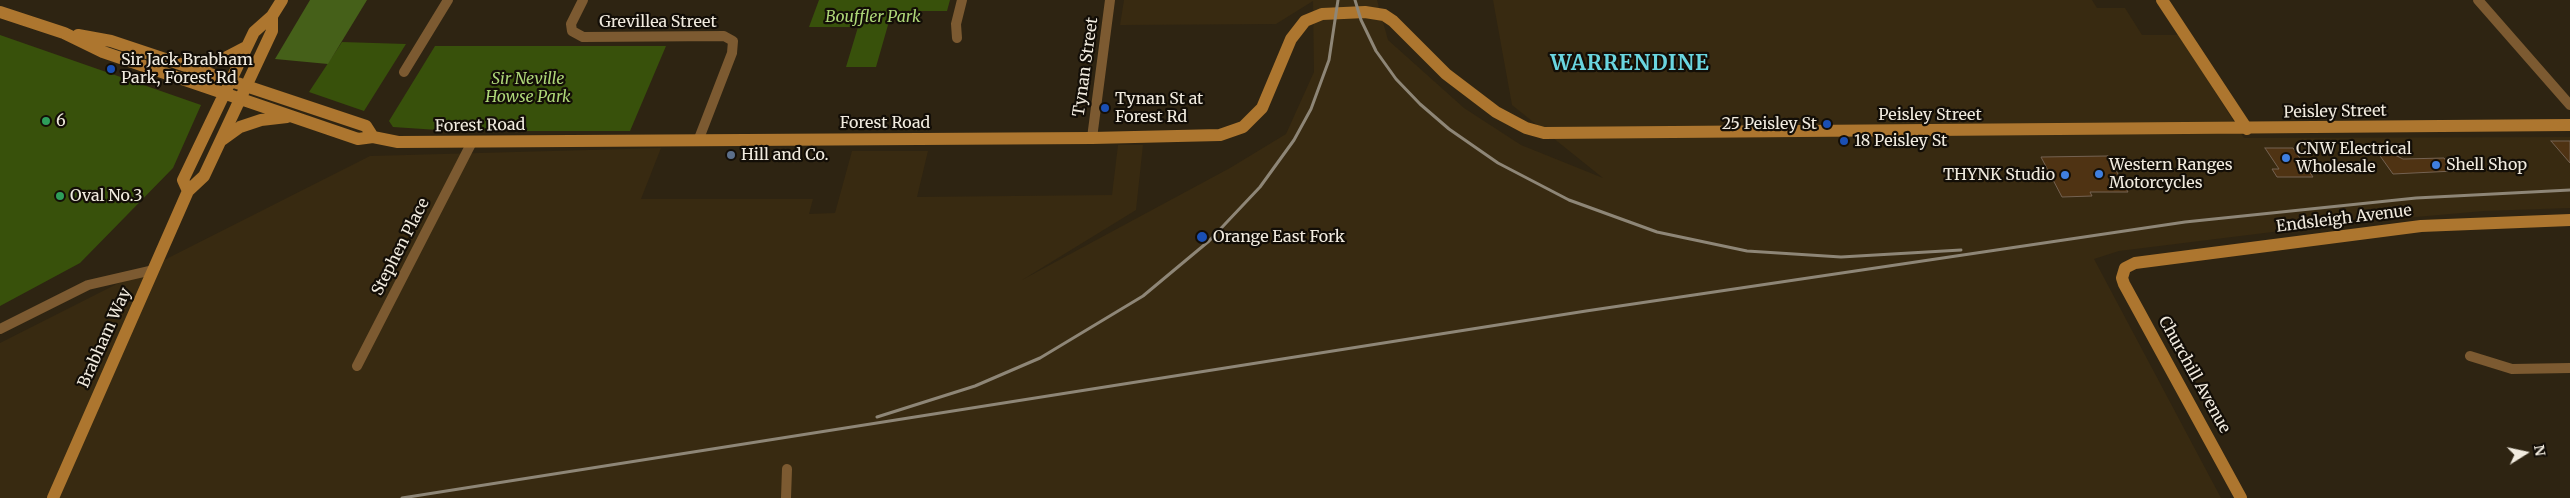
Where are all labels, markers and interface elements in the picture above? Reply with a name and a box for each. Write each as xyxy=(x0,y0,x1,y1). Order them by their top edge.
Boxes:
park label: Bouffler Park xyxy=(825,7,921,27)
street label: Grevillea Street xyxy=(599,12,717,32)
street label: Tynan Street xyxy=(1070,16,1102,118)
place label: Sir Jack Brabham Park, Forest Rd xyxy=(121,50,253,88)
district label: WARRENDINE xyxy=(1549,51,1711,77)
marker: Sir Jack Brabham Park, Forest Rd xyxy=(105,63,117,75)
park label: Sir Neville Howse Park xyxy=(485,69,571,107)
place label: Tynan St at Forest Rd xyxy=(1115,89,1203,127)
street label: Peisley Street xyxy=(2283,101,2387,123)
marker: Tynan St at Forest Rd xyxy=(1099,102,1111,114)
street label: Peisley Street xyxy=(1878,105,1982,125)
place label: 6 xyxy=(56,111,66,131)
street label: Forest Road xyxy=(840,113,930,133)
place label: 25 Peisley St xyxy=(1722,114,1817,134)
marker: 6 xyxy=(40,115,52,127)
street label: Forest Road xyxy=(435,116,525,136)
marker: 25 Peisley St xyxy=(1821,118,1833,130)
place label: 18 Peisley St xyxy=(1854,131,1947,151)
marker: 18 Peisley St xyxy=(1838,135,1850,147)
place label: CNW Electrical Wholesale xyxy=(2296,139,2412,177)
place label: Hill and Co. xyxy=(741,145,829,165)
marker: Hill and Co. xyxy=(725,149,737,161)
marker: CNW Electrical Wholesale xyxy=(2280,152,2292,164)
place label: Western Ranges Motorcycles xyxy=(2109,155,2233,193)
place label: Shell Shop xyxy=(2446,155,2527,175)
marker: Shell Shop xyxy=(2430,159,2442,171)
place label: THYNK Studio xyxy=(1943,165,2055,185)
marker: Western Ranges Motorcycles xyxy=(2093,168,2105,180)
marker: THYNK Studio xyxy=(2059,169,2071,181)
place label: Oval No.3 xyxy=(70,186,142,206)
marker: Oval No.3 xyxy=(54,190,66,202)
street label: Stephen Place xyxy=(368,195,434,299)
street label: Endsleigh Avenue xyxy=(2275,201,2413,237)
place label: Orange East Fork xyxy=(1213,227,1345,247)
marker: Orange East Fork xyxy=(1195,230,1209,244)
street label: Brabham Way xyxy=(74,285,136,391)
street label: Churchill Avenue xyxy=(2154,313,2234,437)
north arrow xyxy=(2500,428,2550,478)
text: N xyxy=(2530,443,2550,457)

